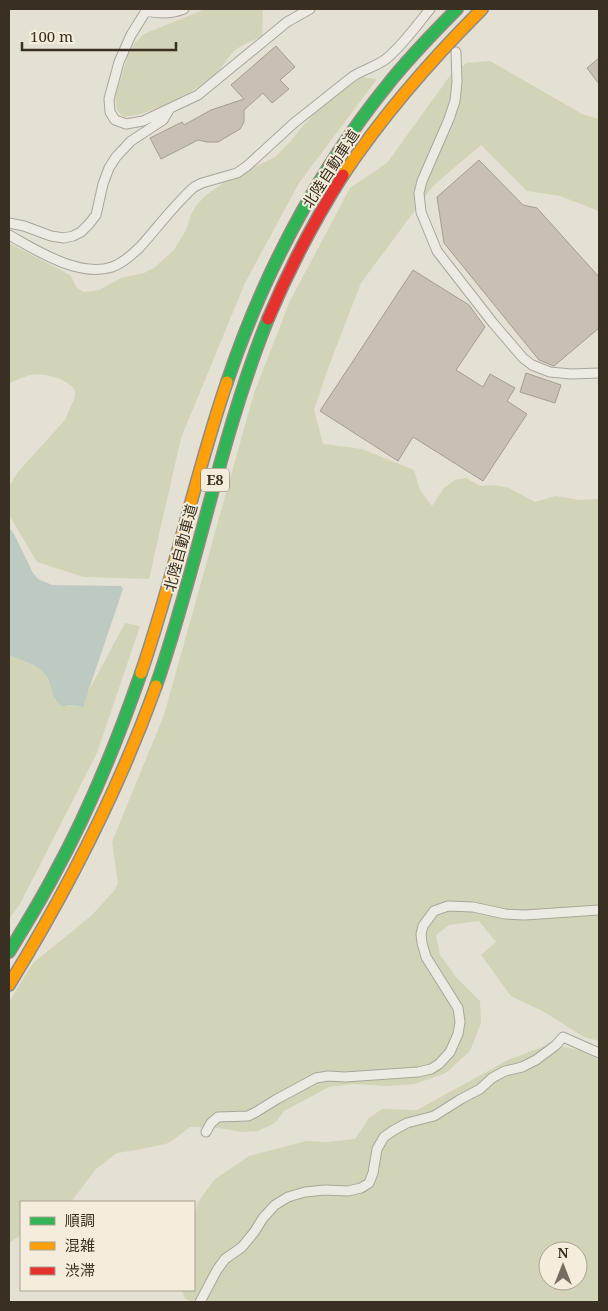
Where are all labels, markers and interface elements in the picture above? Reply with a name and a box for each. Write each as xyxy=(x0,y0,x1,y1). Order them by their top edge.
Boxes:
scale bar xyxy=(22,20,176,52)
text: 100 m xyxy=(30,26,73,46)
street label: 北陸自動車道 xyxy=(297,125,363,212)
road number: E8 xyxy=(201,468,229,492)
street label: 北陸自動車道 xyxy=(159,502,201,594)
legend xyxy=(20,1201,195,1291)
text: 順調 xyxy=(65,1210,95,1230)
text: 混雑 xyxy=(65,1235,95,1255)
north arrow xyxy=(538,1241,588,1291)
text: N xyxy=(557,1243,569,1262)
text: 渋滞 xyxy=(65,1260,95,1280)

